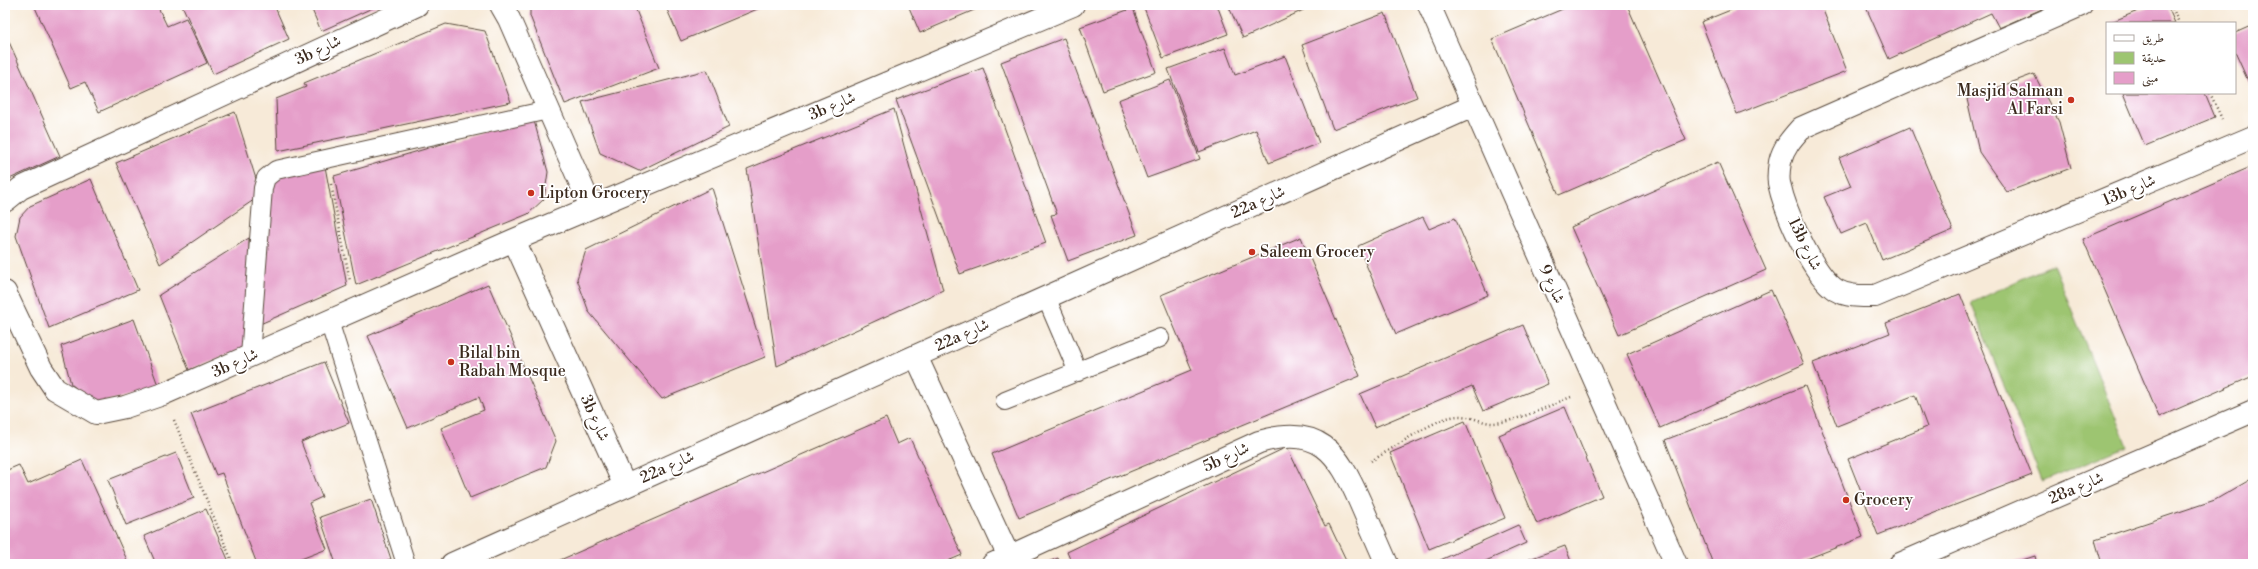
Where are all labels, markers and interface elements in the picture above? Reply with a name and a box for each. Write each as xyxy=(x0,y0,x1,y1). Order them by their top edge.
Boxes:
legend xyxy=(2106,22,2236,94)
street label: 3b شارع xyxy=(292,31,346,72)
text: طريق xyxy=(2142,31,2164,46)
text: حديقة xyxy=(2142,51,2166,66)
text: مبنى xyxy=(2142,71,2158,87)
place label: Masjid Salman Al Farsi xyxy=(1957,81,2063,119)
street label: 3b شارع xyxy=(806,87,860,128)
marker: Masjid Salman Al Farsi xyxy=(2066,95,2076,105)
street label: 13b شارع xyxy=(2099,170,2160,213)
street label: 22a شارع xyxy=(1228,181,1290,226)
place label: Lipton Grocery xyxy=(539,183,651,203)
marker: Lipton Grocery xyxy=(526,188,536,198)
street label: 13b شارع xyxy=(1781,214,1826,275)
place label: Saleem Grocery xyxy=(1260,242,1375,262)
marker: Saleem Grocery xyxy=(1247,247,1257,257)
street label: شارع 9 xyxy=(1532,261,1569,308)
street label: 22a شارع xyxy=(932,314,994,359)
place label: Bilal bin Rabah Mosque xyxy=(458,343,566,381)
street label: 3b شارع xyxy=(209,344,263,385)
marker: Bilal bin Rabah Mosque xyxy=(446,357,456,367)
street label: 3b شارع xyxy=(573,392,614,446)
street label: 5b شارع xyxy=(1200,438,1254,479)
street label: 22a شارع xyxy=(637,446,699,491)
street label: 28a شارع xyxy=(2045,467,2108,511)
place label: Grocery xyxy=(1854,490,1913,510)
marker: Grocery xyxy=(1841,495,1851,505)

